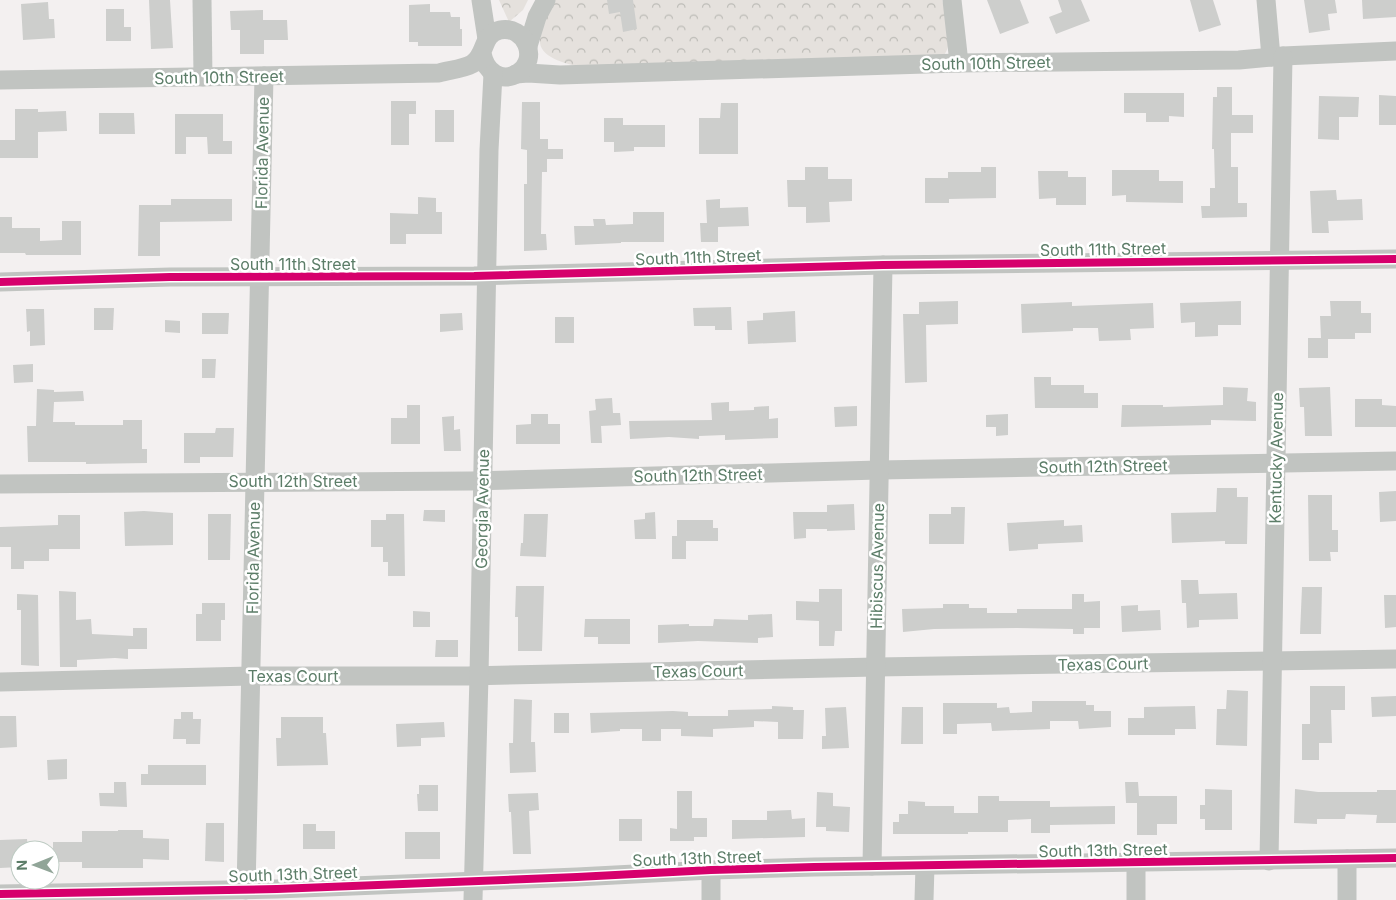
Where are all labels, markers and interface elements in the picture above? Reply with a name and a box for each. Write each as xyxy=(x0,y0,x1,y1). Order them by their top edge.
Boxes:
street label: South 10th Street xyxy=(921,52,1051,74)
street label: South 10th Street xyxy=(154,66,284,88)
street label: Florida Avenue xyxy=(251,97,273,209)
street label: South 11th Street xyxy=(1040,238,1166,260)
street label: South 11th Street xyxy=(635,245,761,269)
street label: South 11th Street xyxy=(230,254,356,274)
street label: Kentucky Avenue xyxy=(1265,392,1287,524)
street label: Georgia Avenue xyxy=(471,449,493,569)
street label: South 12th Street xyxy=(1038,455,1168,477)
street label: South 12th Street xyxy=(633,464,763,486)
street label: South 12th Street xyxy=(228,471,358,491)
street label: Florida Avenue xyxy=(242,502,264,614)
street label: Hibiscus Avenue xyxy=(866,503,888,629)
street label: Texas Court xyxy=(1057,653,1149,675)
street label: Texas Court xyxy=(652,660,744,682)
street label: Texas Court xyxy=(248,666,338,686)
street label: South 13th Street xyxy=(1038,839,1168,861)
north arrow xyxy=(10,840,60,890)
street label: South 13th Street xyxy=(632,846,762,870)
text: N xyxy=(13,860,30,871)
street label: South 13th Street xyxy=(228,862,358,886)

